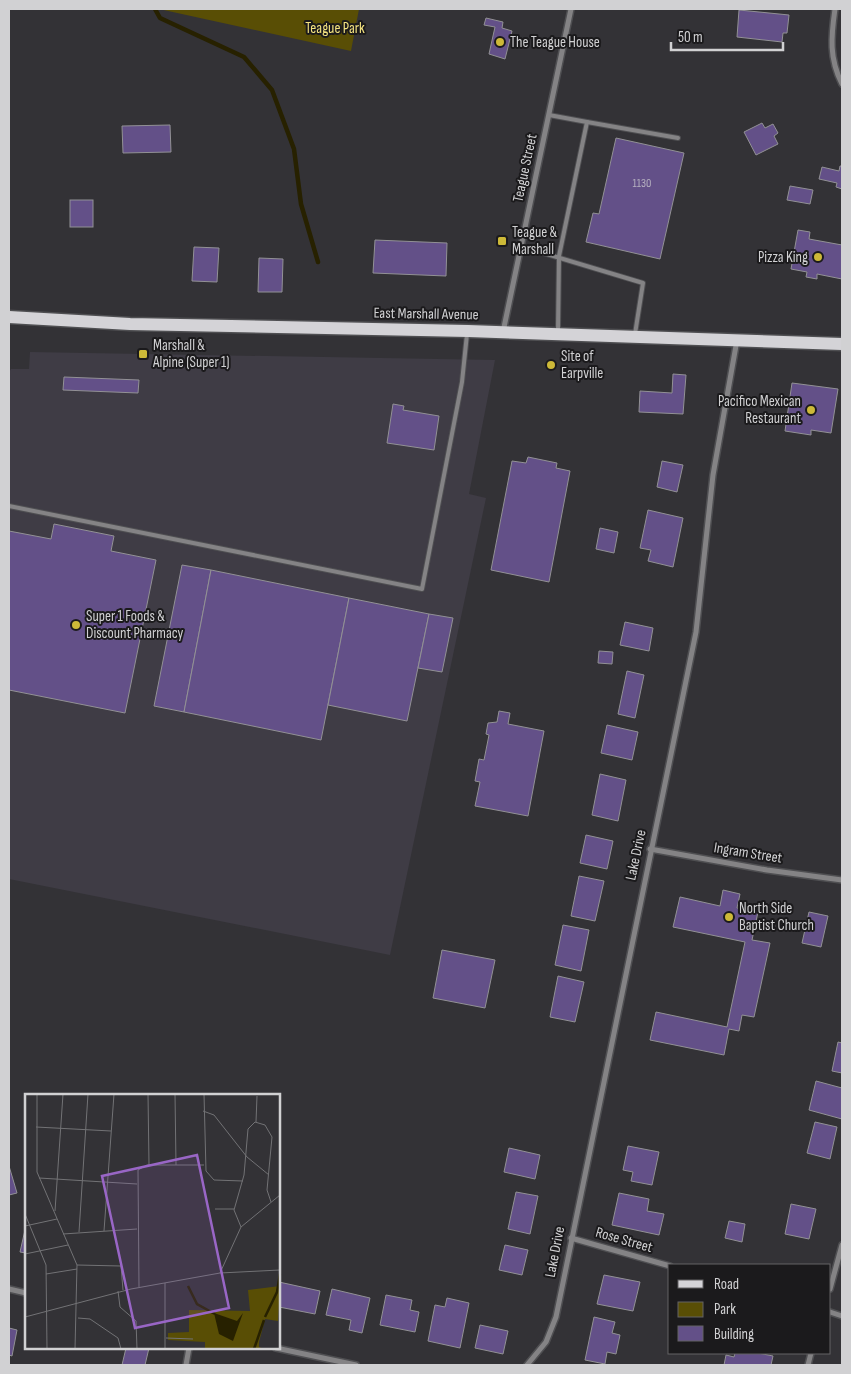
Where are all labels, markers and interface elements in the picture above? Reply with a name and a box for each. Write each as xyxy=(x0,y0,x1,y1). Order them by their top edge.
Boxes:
park label: Teague Park xyxy=(305,19,365,38)
scale bar xyxy=(671,20,784,52)
text: 50 m xyxy=(678,28,703,47)
place label: The Teague House xyxy=(510,33,600,52)
marker: The Teague House xyxy=(494,36,506,48)
street label: Teague Street xyxy=(509,132,542,204)
house number: 1130 xyxy=(633,176,651,191)
place label: Teague & Marshall xyxy=(512,223,558,259)
marker: Teague & Marshall xyxy=(496,235,508,247)
place label: Pizza King xyxy=(758,248,808,267)
marker: Pizza King xyxy=(812,251,824,263)
street label: East Marshall Avenue xyxy=(373,304,479,324)
place label: Marshall & Alpine (Super 1) xyxy=(152,336,230,372)
place label: Site of Earpville xyxy=(561,347,603,383)
marker: Marshall & Alpine (Super 1) xyxy=(137,348,149,360)
marker: Site of Earpville xyxy=(545,359,557,371)
place label: Pacifico Mexican Restaurant xyxy=(718,392,801,428)
marker: Pacifico Mexican Restaurant xyxy=(805,404,817,416)
place label: Super 1 Foods & Discount Pharmacy xyxy=(86,607,184,643)
marker: Super 1 Foods & Discount Pharmacy xyxy=(70,619,82,631)
street label: Lake Drive xyxy=(621,828,651,882)
street label: Ingram Street xyxy=(712,838,784,868)
place label: North Side Baptist Church xyxy=(739,899,814,935)
marker: North Side Baptist Church xyxy=(723,911,735,923)
inset map xyxy=(25,1094,280,1349)
street label: Rose Street xyxy=(593,1223,655,1257)
street label: Lake Drive xyxy=(541,1225,569,1279)
legend xyxy=(668,1264,831,1354)
text: Road xyxy=(714,1275,739,1294)
text: Park xyxy=(714,1300,736,1319)
text: Building xyxy=(714,1325,754,1344)

